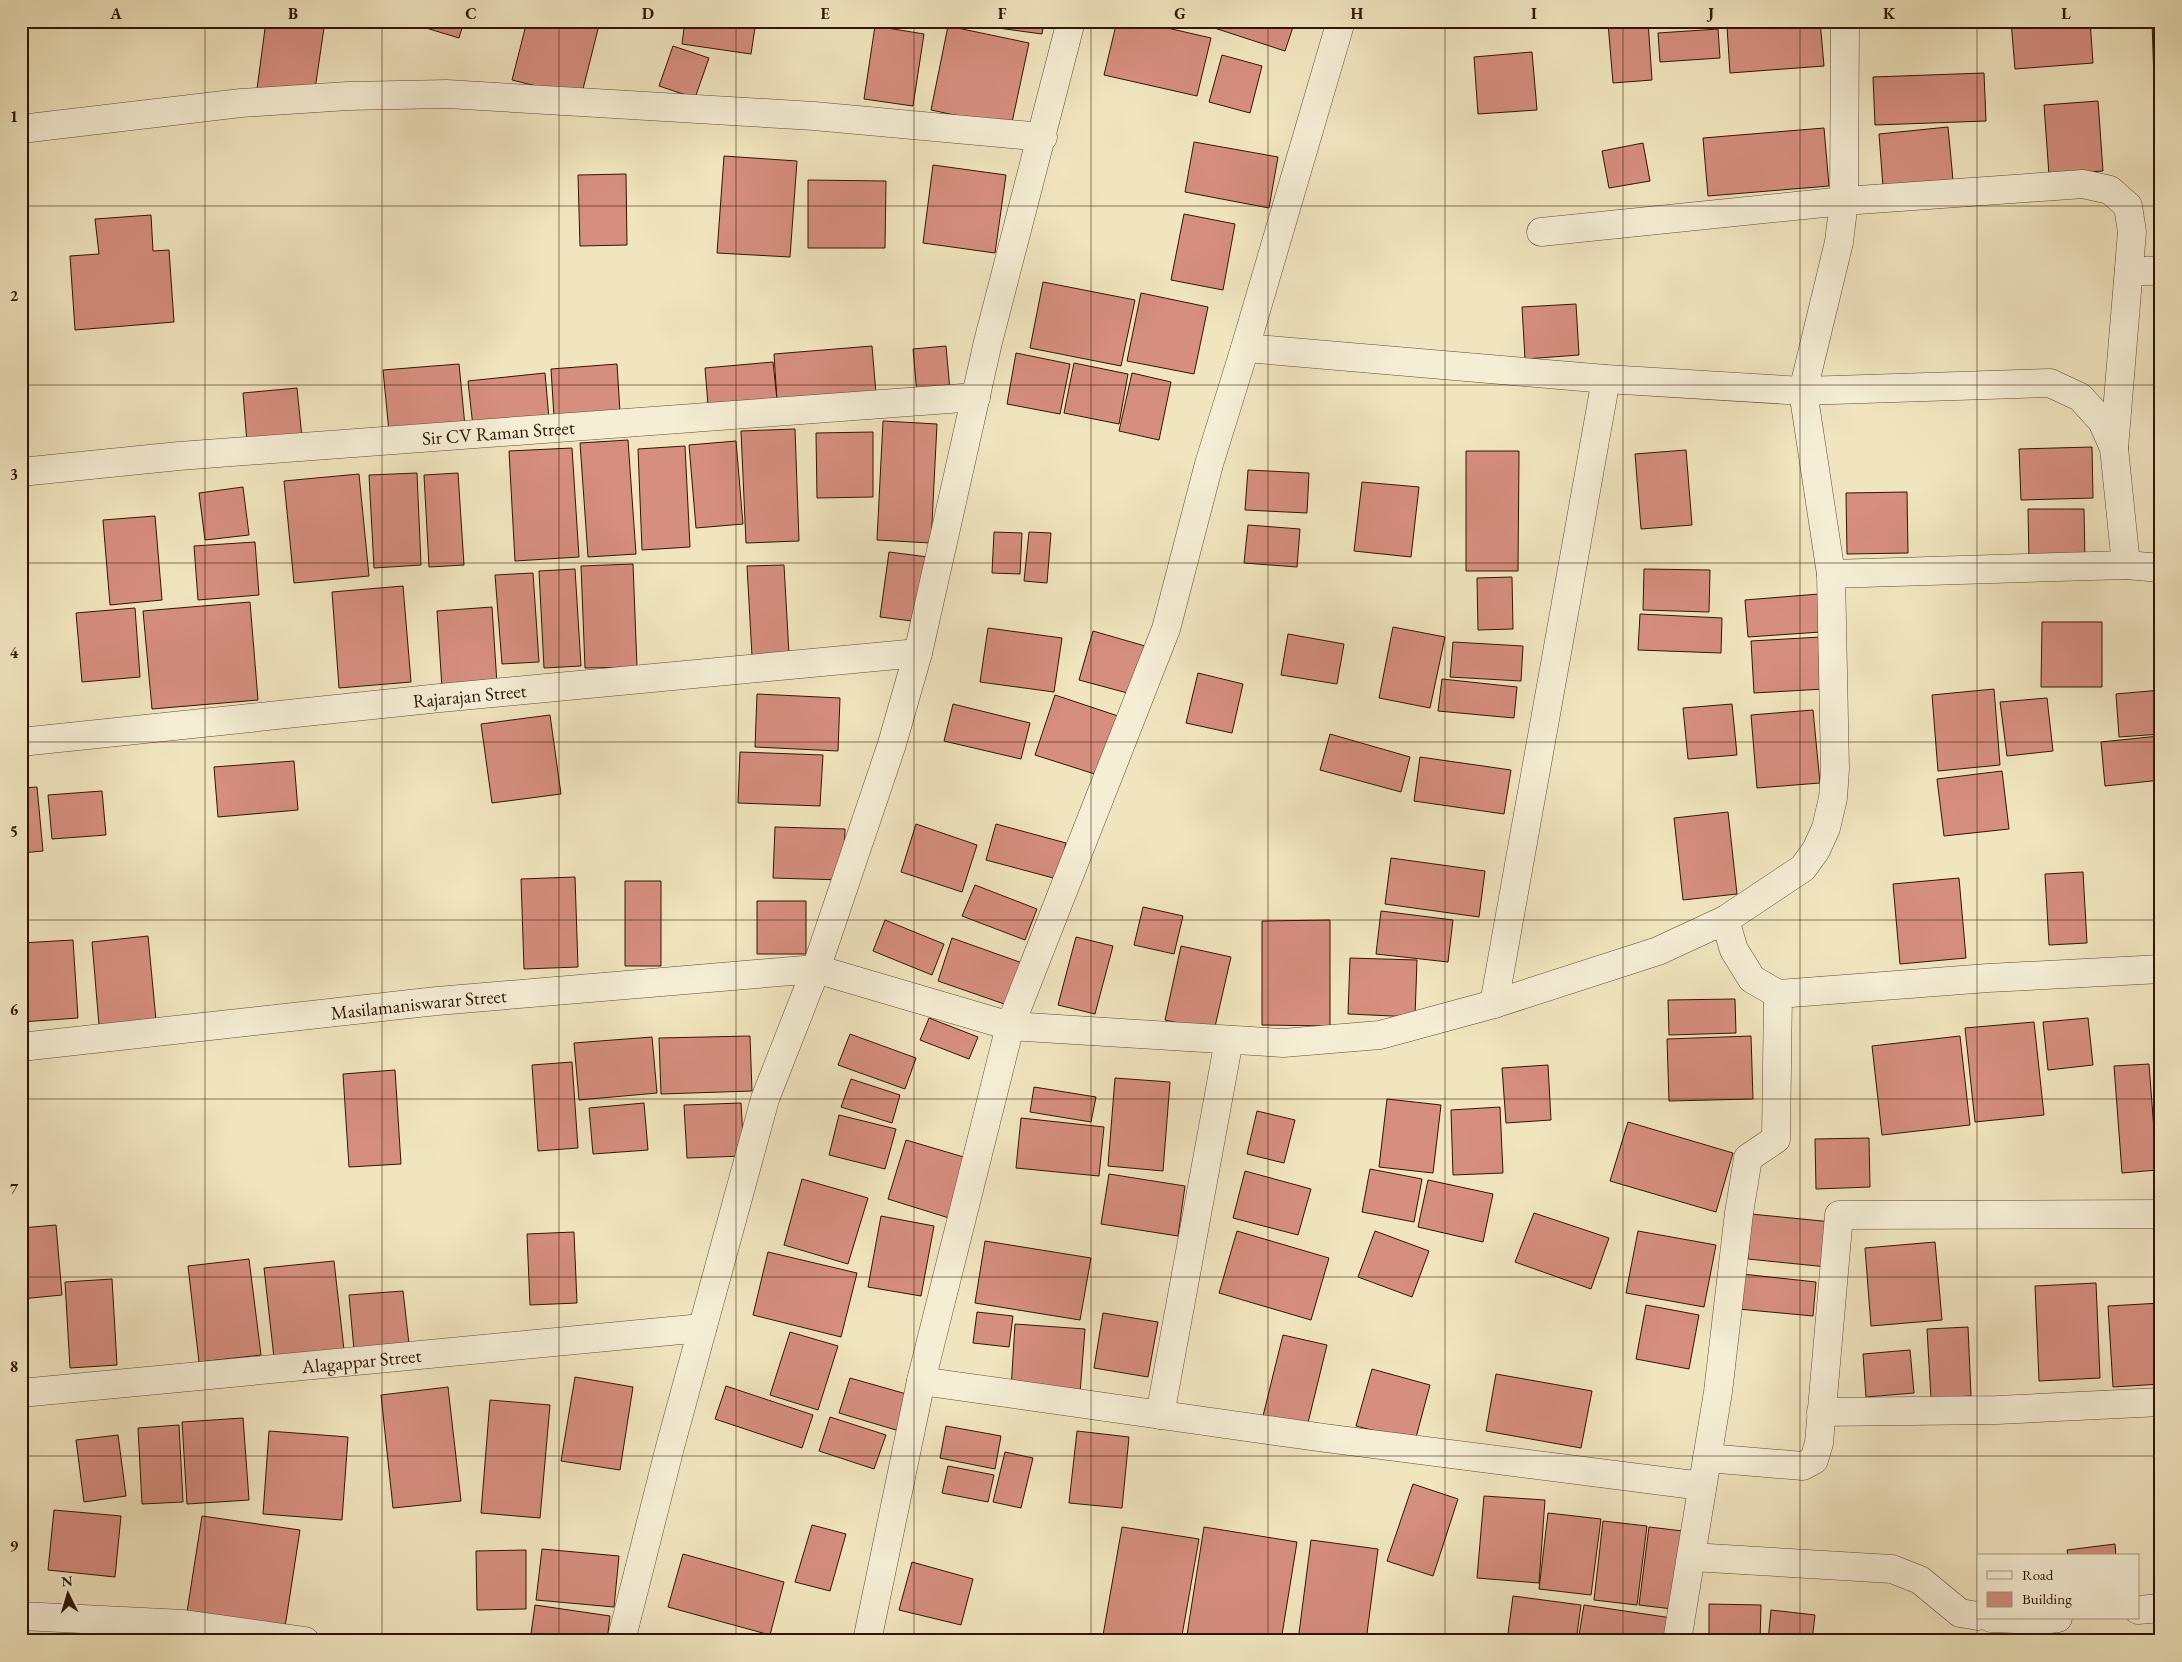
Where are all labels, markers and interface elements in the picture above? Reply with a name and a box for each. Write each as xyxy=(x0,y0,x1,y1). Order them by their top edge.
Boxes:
text: A xyxy=(109,3,122,24)
text: B xyxy=(288,3,298,24)
text: C xyxy=(465,3,477,24)
text: D xyxy=(642,3,654,24)
text: E xyxy=(820,3,830,24)
text: F xyxy=(998,3,1007,24)
text: G xyxy=(1174,3,1186,24)
text: H xyxy=(1351,3,1364,24)
text: I xyxy=(1531,3,1537,24)
text: J xyxy=(1706,3,1714,24)
text: K xyxy=(1883,3,1896,24)
text: L xyxy=(2061,3,2071,24)
text: 1 xyxy=(10,106,18,127)
text: 2 xyxy=(10,285,19,306)
street label: Sir CV Raman Street xyxy=(421,414,576,450)
text: 3 xyxy=(10,464,18,485)
text: 4 xyxy=(10,642,19,663)
street label: Rajarajan Street xyxy=(411,677,528,713)
text: 5 xyxy=(10,821,18,842)
street label: Masilamaniswarar Street xyxy=(329,983,508,1025)
text: 6 xyxy=(10,999,19,1020)
text: 7 xyxy=(10,1178,19,1199)
street label: Alagappar Street xyxy=(299,1342,422,1379)
text: 8 xyxy=(10,1356,18,1377)
text: 9 xyxy=(10,1535,19,1556)
legend xyxy=(1977,1554,2140,1620)
text: Road xyxy=(2022,1565,2054,1584)
north arrow xyxy=(42,1570,92,1620)
text: N xyxy=(60,1572,74,1591)
text: Building xyxy=(2022,1589,2072,1608)

